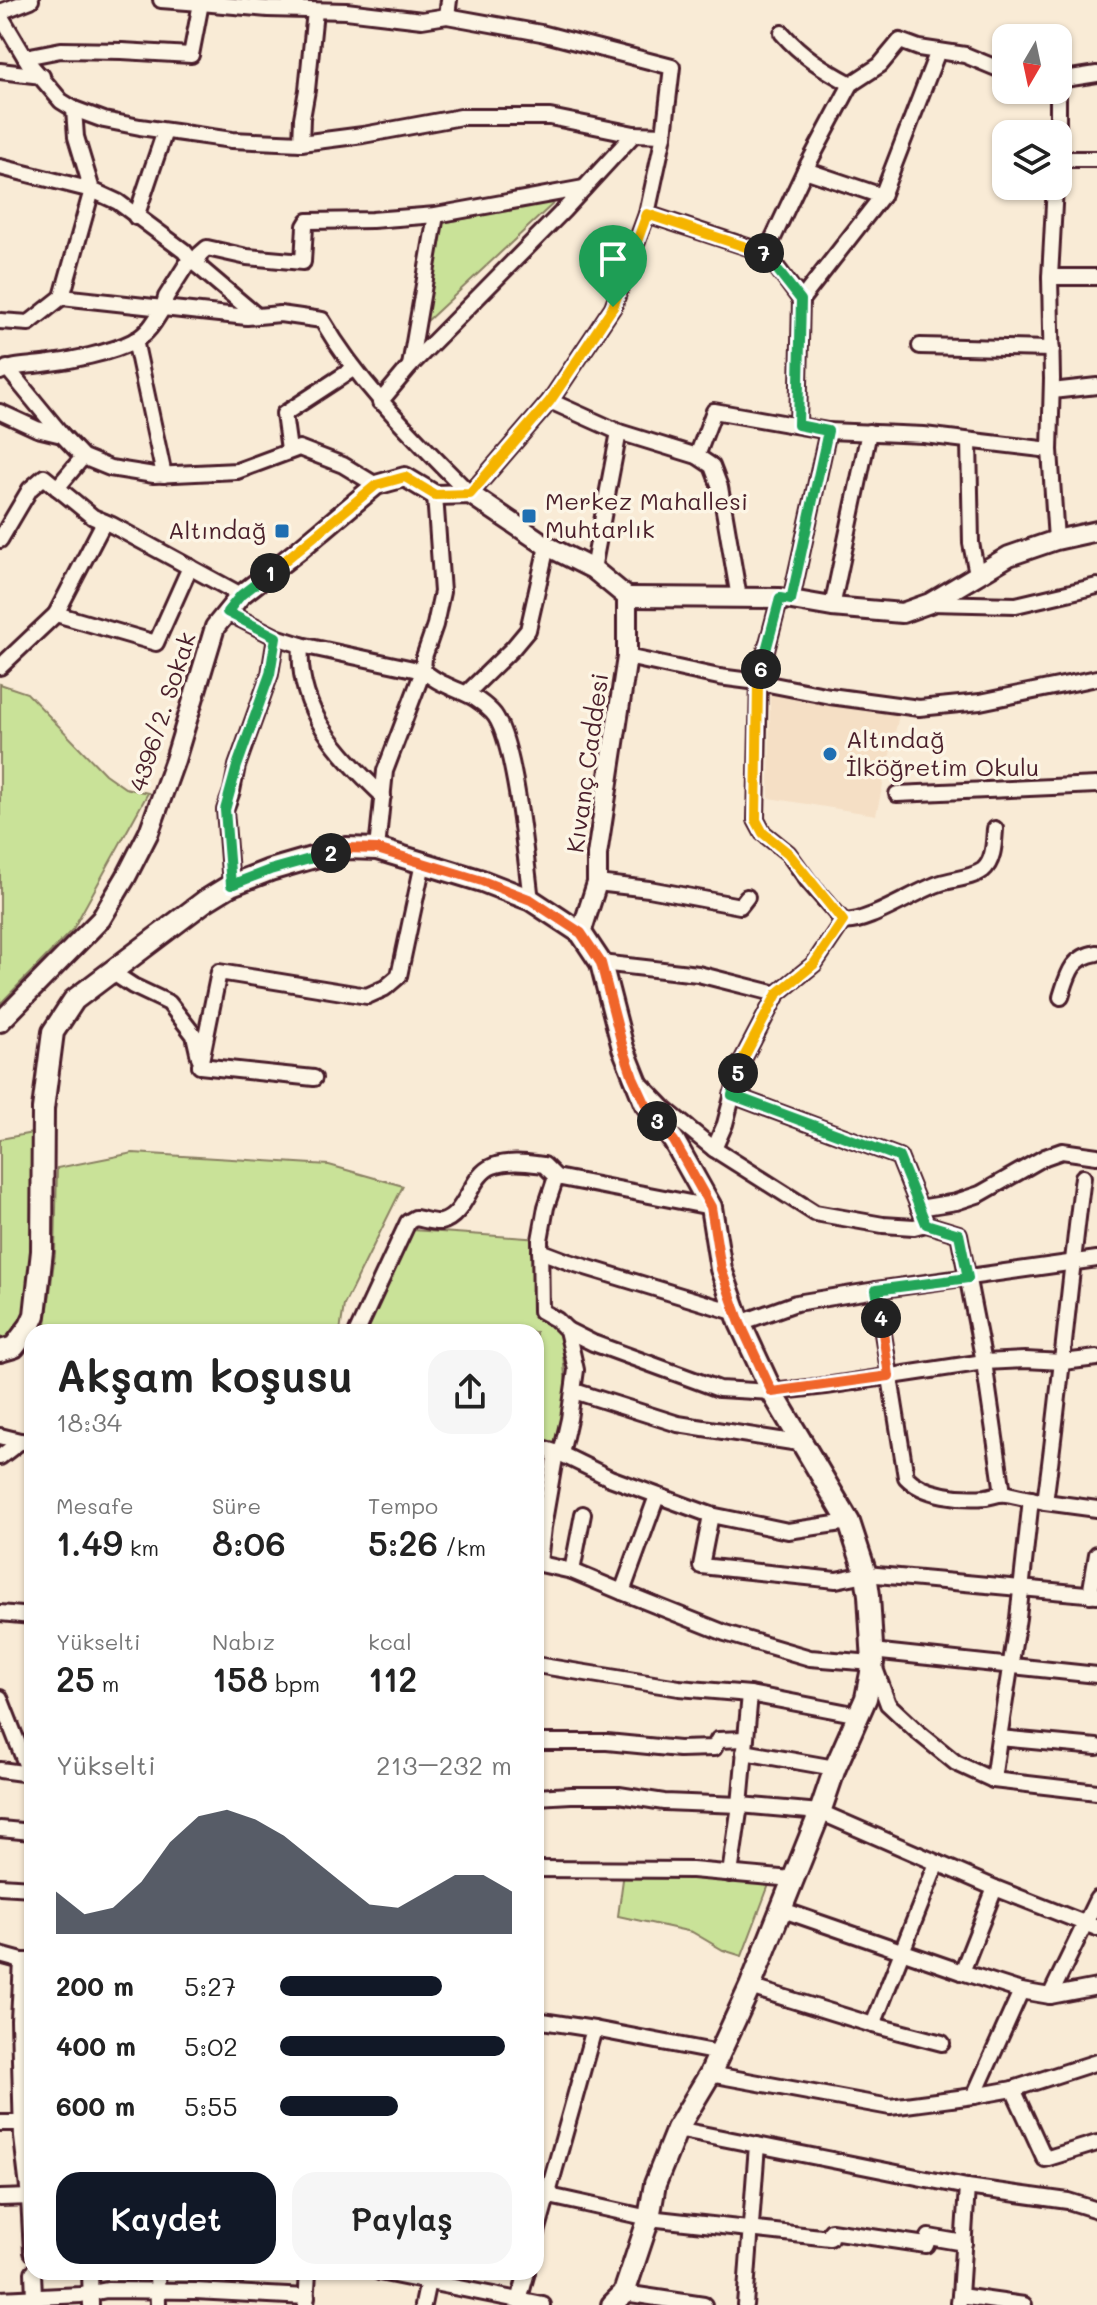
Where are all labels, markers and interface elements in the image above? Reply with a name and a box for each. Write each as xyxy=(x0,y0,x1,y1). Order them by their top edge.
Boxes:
north arrow xyxy=(992,24,1072,104)
map controls xyxy=(992,24,1072,200)
button: layers xyxy=(992,120,1072,200)
pin xyxy=(579,225,647,307)
pin: 7 xyxy=(744,233,784,273)
icon: arrive xyxy=(591,237,635,281)
text: 7 xyxy=(758,238,770,267)
place label: Merkez Mahallesi Muhtarlık xyxy=(545,485,748,544)
marker: Merkez Mahallesi Muhtarlık xyxy=(520,507,538,525)
place label: Altındağ xyxy=(168,514,266,545)
marker: Altındağ xyxy=(273,522,291,540)
pin: 1 xyxy=(250,553,290,593)
text: 1 xyxy=(265,558,275,587)
street label: 4396/2. Sokak xyxy=(121,628,202,795)
pin: 6 xyxy=(741,649,781,689)
text: 6 xyxy=(754,654,768,683)
street label: Kıvanç Caddesi xyxy=(559,671,614,855)
place label: Altındağ İlköğretim Okulu xyxy=(846,723,1039,782)
marker: Altındağ İlköğretim Okulu xyxy=(821,745,839,763)
pin: 2 xyxy=(311,833,351,873)
text: 2 xyxy=(325,838,337,867)
pin: 5 xyxy=(718,1053,758,1093)
text: 5 xyxy=(732,1058,744,1087)
pin: 3 xyxy=(637,1101,677,1141)
text: 3 xyxy=(650,1106,664,1135)
pin: 4 xyxy=(861,1298,901,1338)
text: 4 xyxy=(874,1303,888,1332)
text: Akşam koşusu xyxy=(56,1346,353,1403)
button: share xyxy=(428,1350,512,1434)
text: 18:34 xyxy=(56,1405,122,1439)
text: Mesafe xyxy=(56,1491,134,1520)
text: Süre xyxy=(212,1491,261,1520)
text: Tempo xyxy=(368,1491,438,1520)
text: 1.49 xyxy=(56,1520,123,1565)
text: 8:06 xyxy=(212,1520,286,1565)
text: 5:26 xyxy=(368,1520,438,1565)
text: km xyxy=(123,1533,159,1562)
text: /km xyxy=(438,1533,486,1562)
text: Yükselti xyxy=(56,1627,140,1656)
text: Nabız xyxy=(212,1627,275,1656)
text: kcal xyxy=(368,1627,412,1656)
text: 25 xyxy=(56,1656,95,1701)
text: 158 xyxy=(212,1656,268,1701)
text: 112 xyxy=(368,1656,417,1701)
text: m xyxy=(95,1669,119,1698)
text: bpm xyxy=(268,1669,320,1698)
text: Yükselti xyxy=(56,1748,156,1782)
text: 213–232 m xyxy=(376,1748,512,1782)
text: 200 m xyxy=(56,1969,134,2003)
text: 5:27 xyxy=(184,1969,236,2003)
text: 400 m xyxy=(56,2029,136,2063)
text: 5:02 xyxy=(184,2029,238,2063)
text: 600 m xyxy=(56,2089,135,2123)
text: 5:55 xyxy=(184,2089,238,2123)
button: Kaydet xyxy=(56,2172,276,2264)
button: Paylaş xyxy=(292,2172,512,2264)

